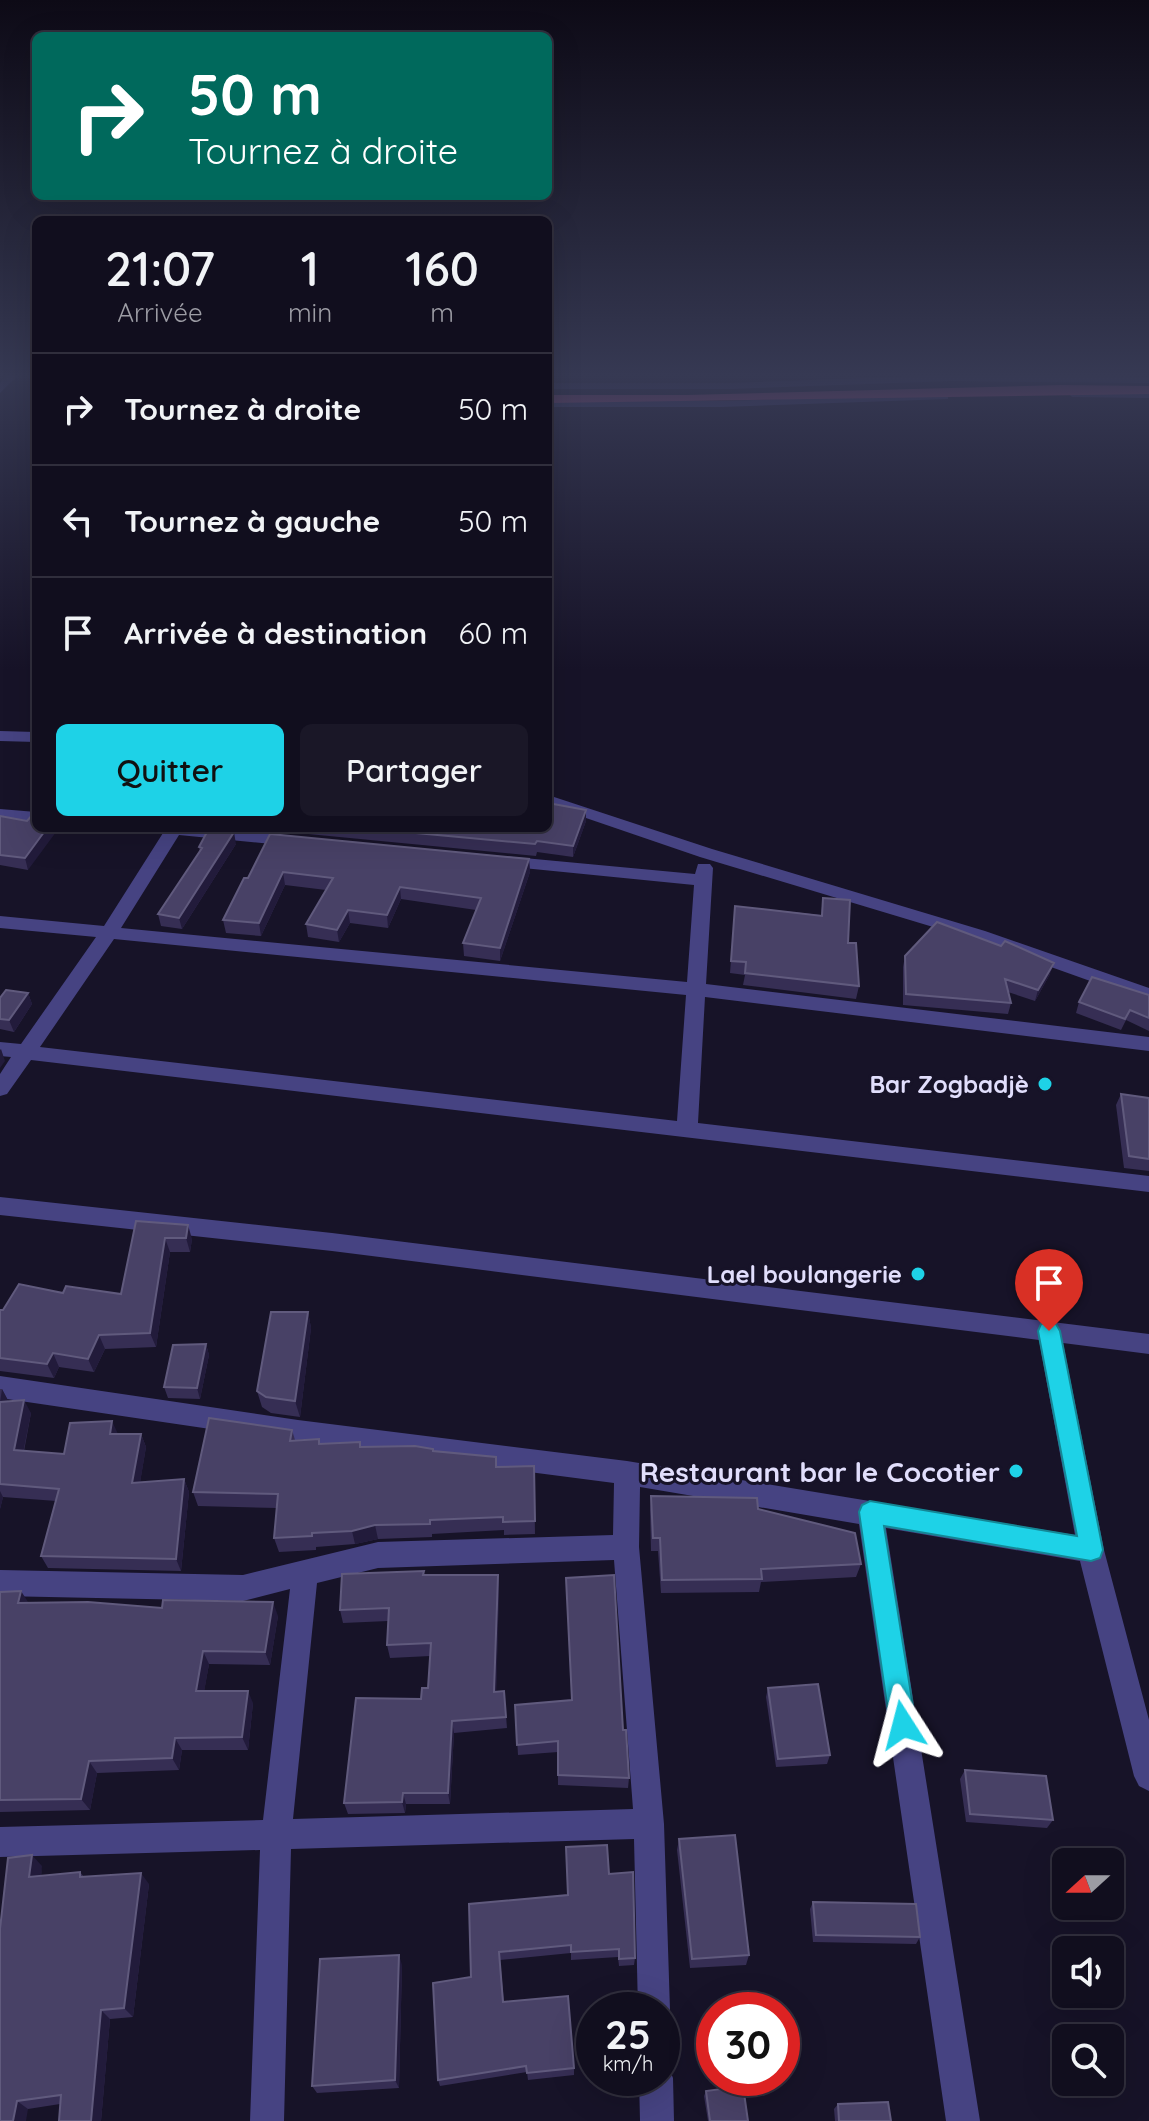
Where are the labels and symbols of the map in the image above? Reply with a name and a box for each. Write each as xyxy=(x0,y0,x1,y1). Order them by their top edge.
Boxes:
place label: Bar Zogbadjè xyxy=(869,1069,1029,1099)
marker: Bar Zogbadjè xyxy=(1036,1075,1054,1093)
pin xyxy=(1015,1249,1083,1331)
place label: Lael boulangerie xyxy=(707,1259,902,1289)
marker: Lael boulangerie xyxy=(909,1265,927,1283)
place label: Restaurant bar le Cocotier xyxy=(640,1454,1000,1489)
marker: Restaurant bar le Cocotier xyxy=(1007,1462,1025,1480)
position arrow xyxy=(861,1683,945,1767)
north arrow xyxy=(1052,1848,1124,1920)
speed limit sign: 30 xyxy=(696,1992,800,2096)

